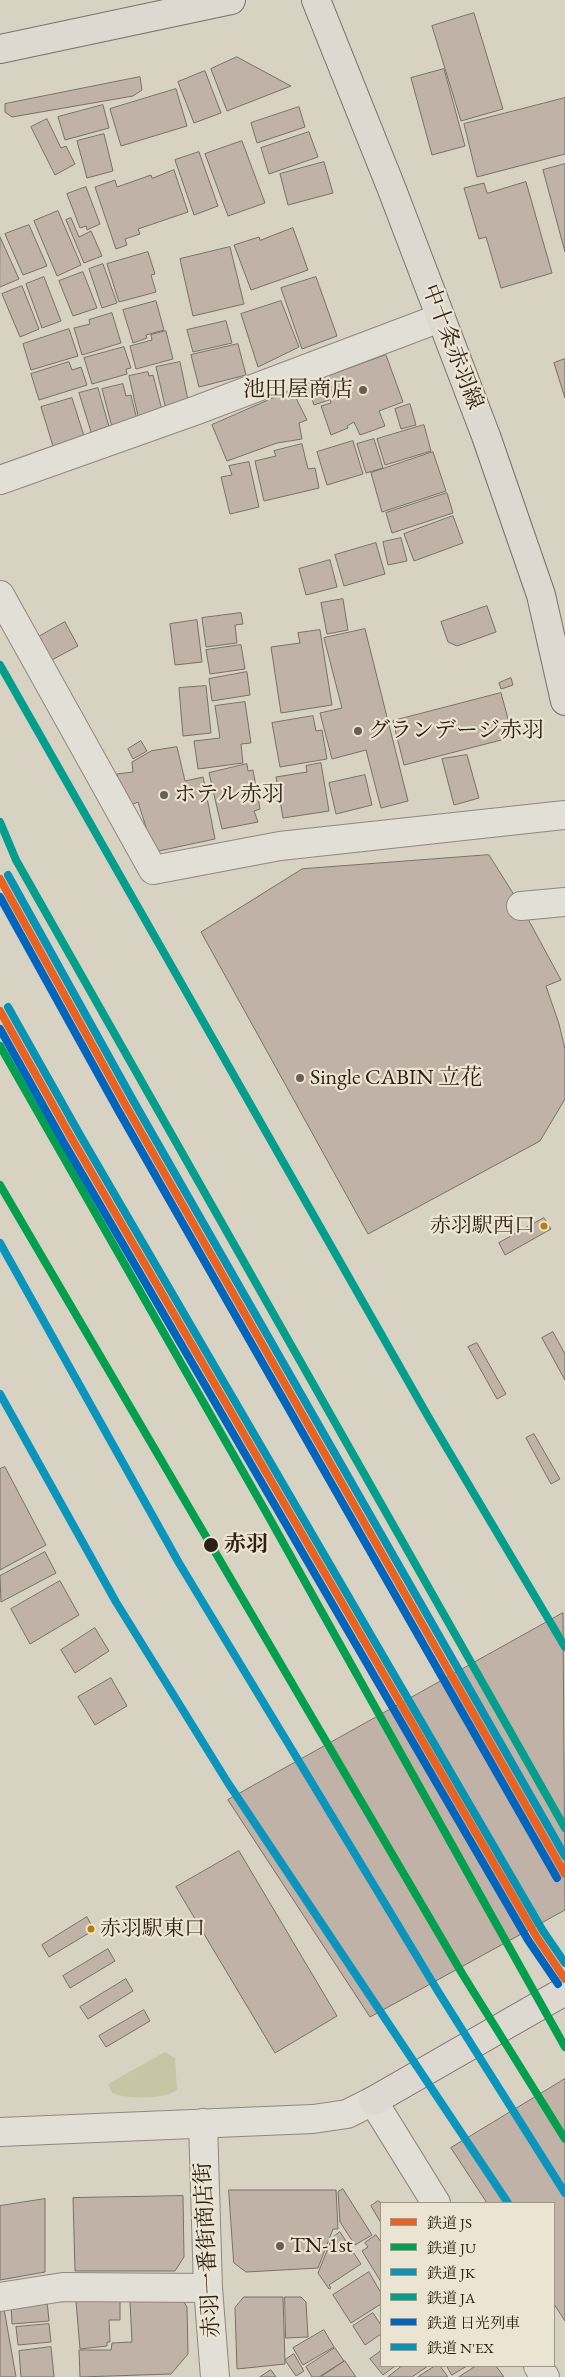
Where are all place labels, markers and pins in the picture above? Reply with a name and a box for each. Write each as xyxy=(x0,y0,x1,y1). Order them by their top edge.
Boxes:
place label: 池田屋商店 xyxy=(243,377,353,403)
marker: 池田屋商店 xyxy=(357,384,369,396)
place label: グランデージ赤羽 xyxy=(368,718,544,744)
marker: グランデージ赤羽 xyxy=(352,725,364,737)
place label: ホテル赤羽 xyxy=(174,782,284,808)
marker: ホテル赤羽 xyxy=(158,789,170,801)
place label: Single CABIN 立花 xyxy=(310,1065,482,1091)
marker: Single CABIN 立花 xyxy=(294,1072,306,1084)
place label: 赤羽駅西口 xyxy=(430,1213,535,1239)
marker: 赤羽駅西口 xyxy=(539,1221,549,1231)
place label: 赤羽 xyxy=(224,1532,268,1558)
marker: 赤羽 xyxy=(202,1536,220,1554)
place label: 赤羽駅東口 xyxy=(100,1916,205,1942)
marker: 赤羽駅東口 xyxy=(86,1924,96,1934)
place label: TN-1st xyxy=(290,2233,353,2259)
marker: TN-1st xyxy=(274,2240,286,2252)

